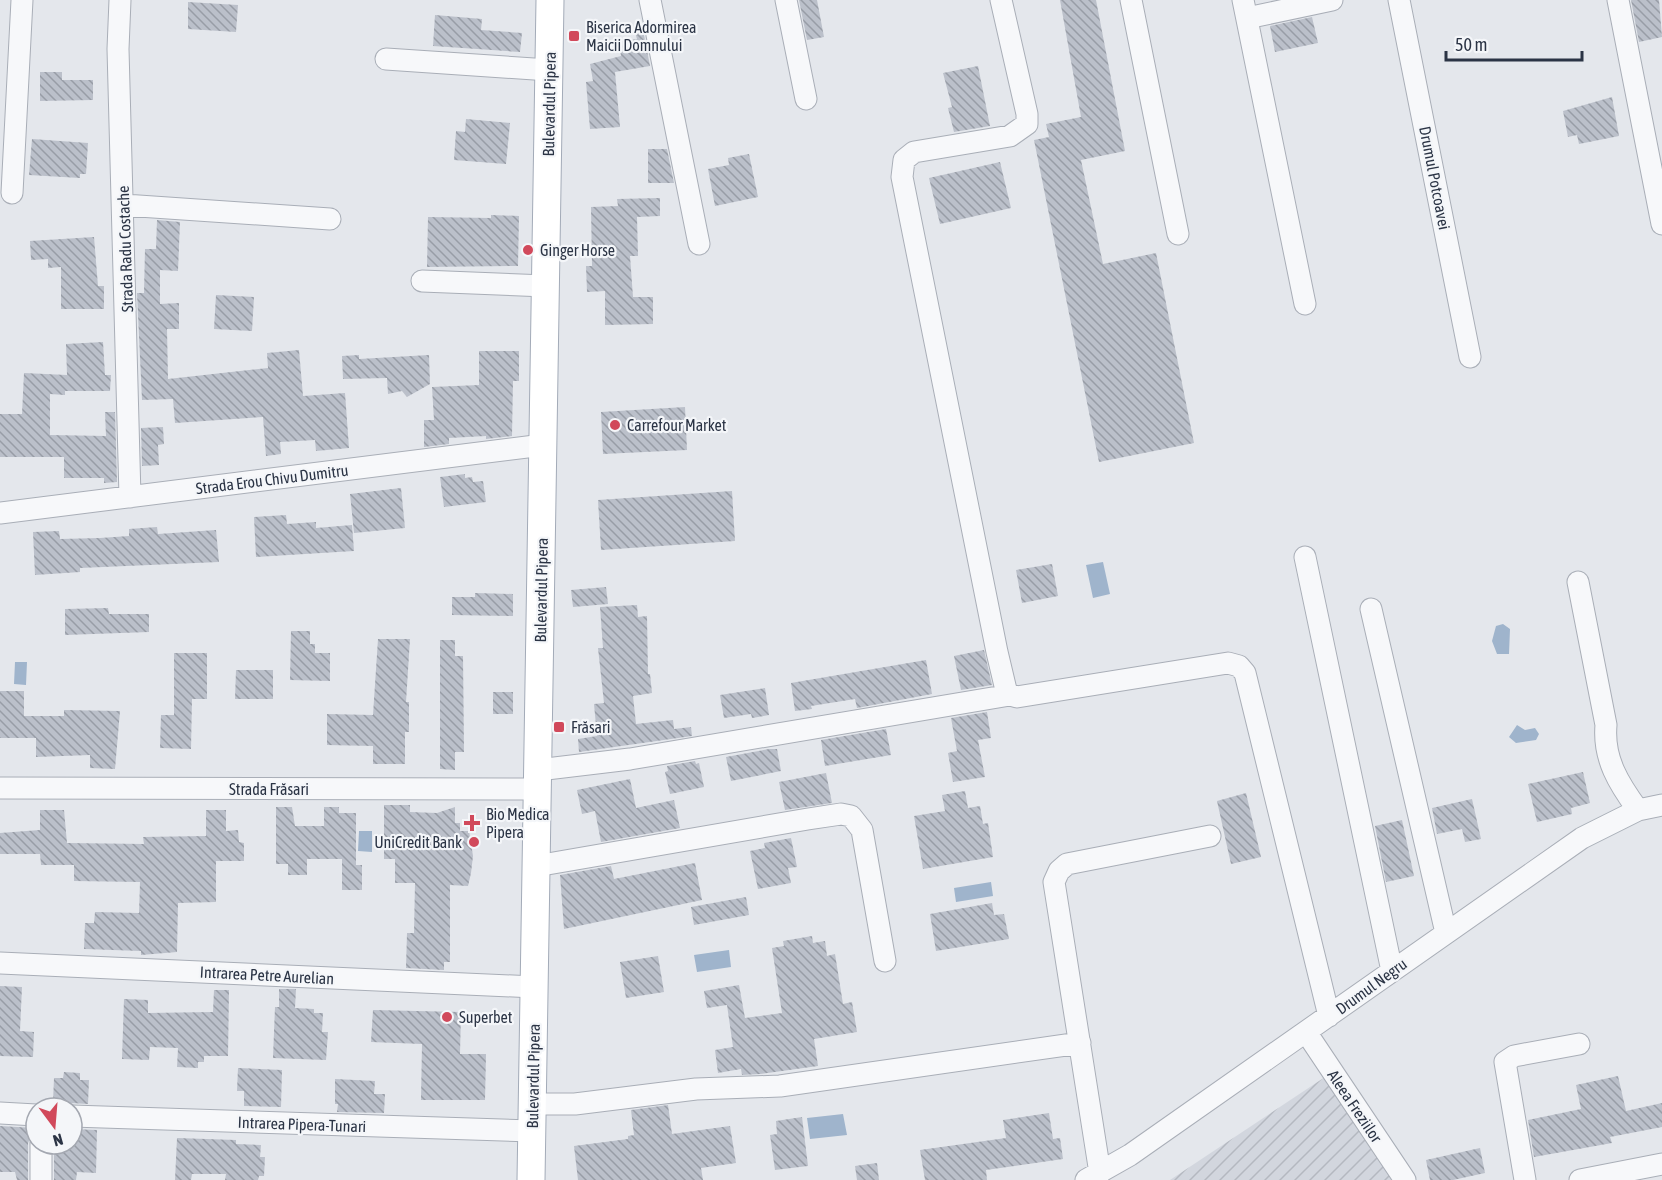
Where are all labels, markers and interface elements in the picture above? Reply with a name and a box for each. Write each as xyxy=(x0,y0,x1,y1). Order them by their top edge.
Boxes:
place label: Biserica Adormirea Maicii Domnului xyxy=(586,18,696,54)
scale bar xyxy=(1446,24,1582,62)
marker: Biserica Adormirea Maicii Domnului xyxy=(567,29,581,43)
text: 50 m xyxy=(1455,34,1487,55)
street label: Bulevardul Pipera xyxy=(539,51,560,157)
street label: Drumul Potcoavei xyxy=(1416,125,1454,231)
street label: Strada Radu Costache xyxy=(114,185,136,313)
place label: Ginger Horse xyxy=(540,241,615,260)
marker: Ginger Horse xyxy=(521,243,535,257)
place label: Carrefour Market xyxy=(627,416,727,434)
marker: Carrefour Market xyxy=(608,418,622,432)
street label: Strada Erou Chivu Dumitru xyxy=(195,461,349,497)
street label: Bulevardul Pipera xyxy=(531,537,552,643)
place label: Frăsari xyxy=(571,718,610,736)
marker: Frăsari xyxy=(552,720,566,734)
street label: Strada Frăsari xyxy=(229,780,309,798)
place label: Bio Medica Pipera xyxy=(486,805,550,842)
marker: Bio Medica Pipera xyxy=(463,814,481,832)
place label: UniCredit Bank xyxy=(374,833,462,851)
marker: UniCredit Bank xyxy=(467,835,481,849)
street label: Drumul Negru xyxy=(1332,954,1411,1019)
street label: Intrarea Petre Aurelian xyxy=(199,962,335,988)
place label: Superbet xyxy=(459,1008,513,1027)
marker: Superbet xyxy=(440,1010,454,1024)
street label: Bulevardul Pipera xyxy=(523,1023,544,1129)
street label: Aleea Freziilor xyxy=(1324,1066,1386,1146)
north arrow xyxy=(24,1096,84,1156)
street label: Intrarea Pipera-Tunari xyxy=(237,1113,367,1136)
text: N xyxy=(51,1130,65,1150)

